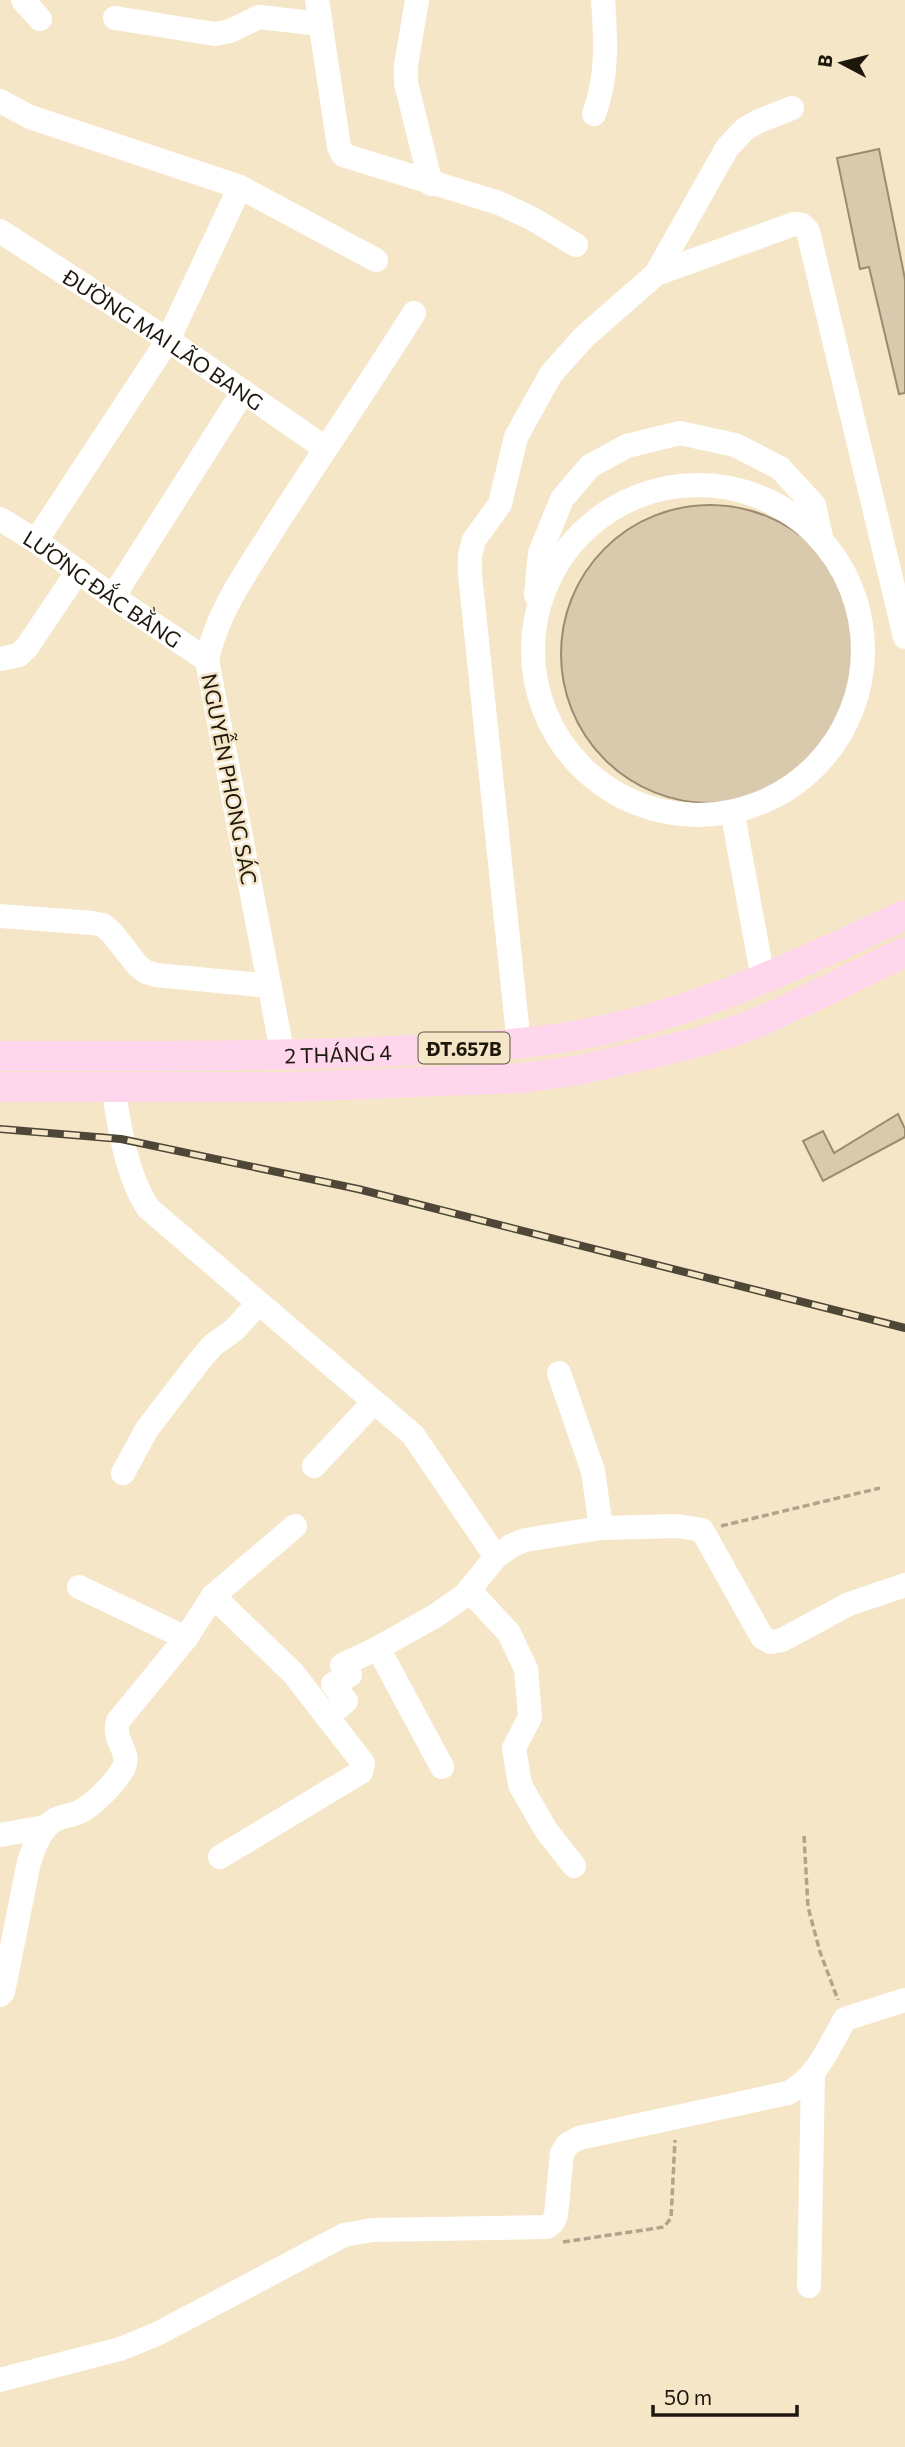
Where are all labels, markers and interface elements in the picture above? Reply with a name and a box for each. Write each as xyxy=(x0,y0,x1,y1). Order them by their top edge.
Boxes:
north arrow xyxy=(807,28,877,98)
text: B xyxy=(812,53,837,69)
street label: ĐƯỜNG MAI LÃO BANG xyxy=(58,263,269,415)
street label: LƯƠNG ĐẮC BẰNG xyxy=(19,524,187,652)
street label: NGUYỄN PHONG SÁC xyxy=(197,671,267,887)
road number: ĐT.657B xyxy=(419,1032,510,1064)
street label: 2 THÁNG 4 xyxy=(284,1039,393,1067)
scale bar xyxy=(653,2374,796,2418)
text: 50 m xyxy=(664,2384,712,2409)

